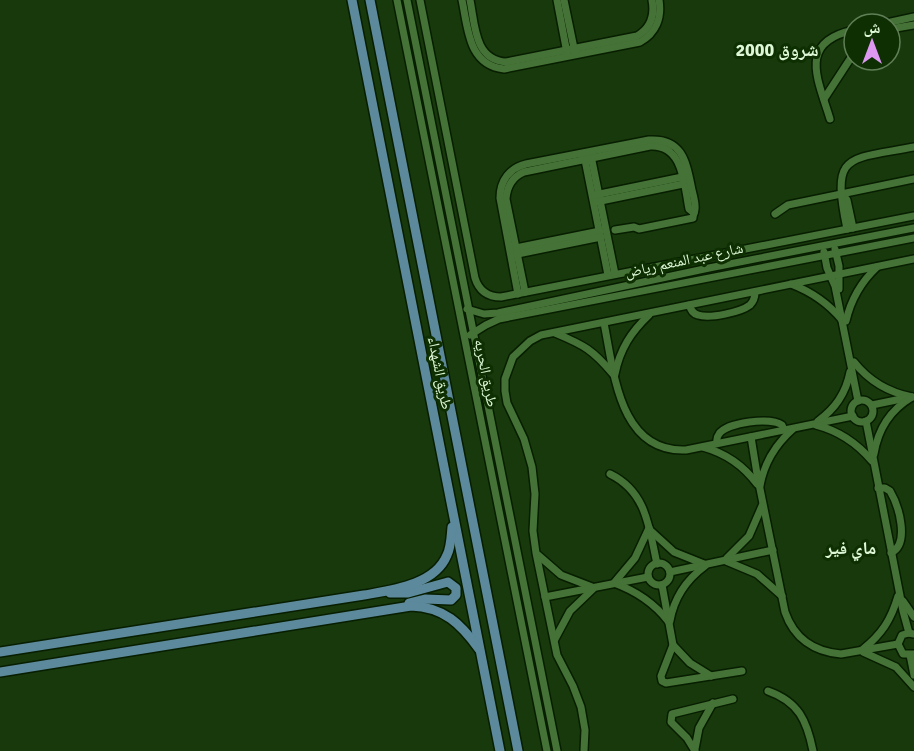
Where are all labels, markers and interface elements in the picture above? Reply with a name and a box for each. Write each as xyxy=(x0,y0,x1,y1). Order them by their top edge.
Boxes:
north arrow xyxy=(842,12,902,72)
text: ش xyxy=(864,18,881,38)
district label: شروق 2000 xyxy=(735,39,819,61)
street label: شارع عبد المنعم رياض xyxy=(623,239,745,282)
street label: طريق الشهداء xyxy=(423,335,456,411)
street label: طريق الحريه xyxy=(470,338,501,409)
district label: ماي فير xyxy=(825,537,876,562)

